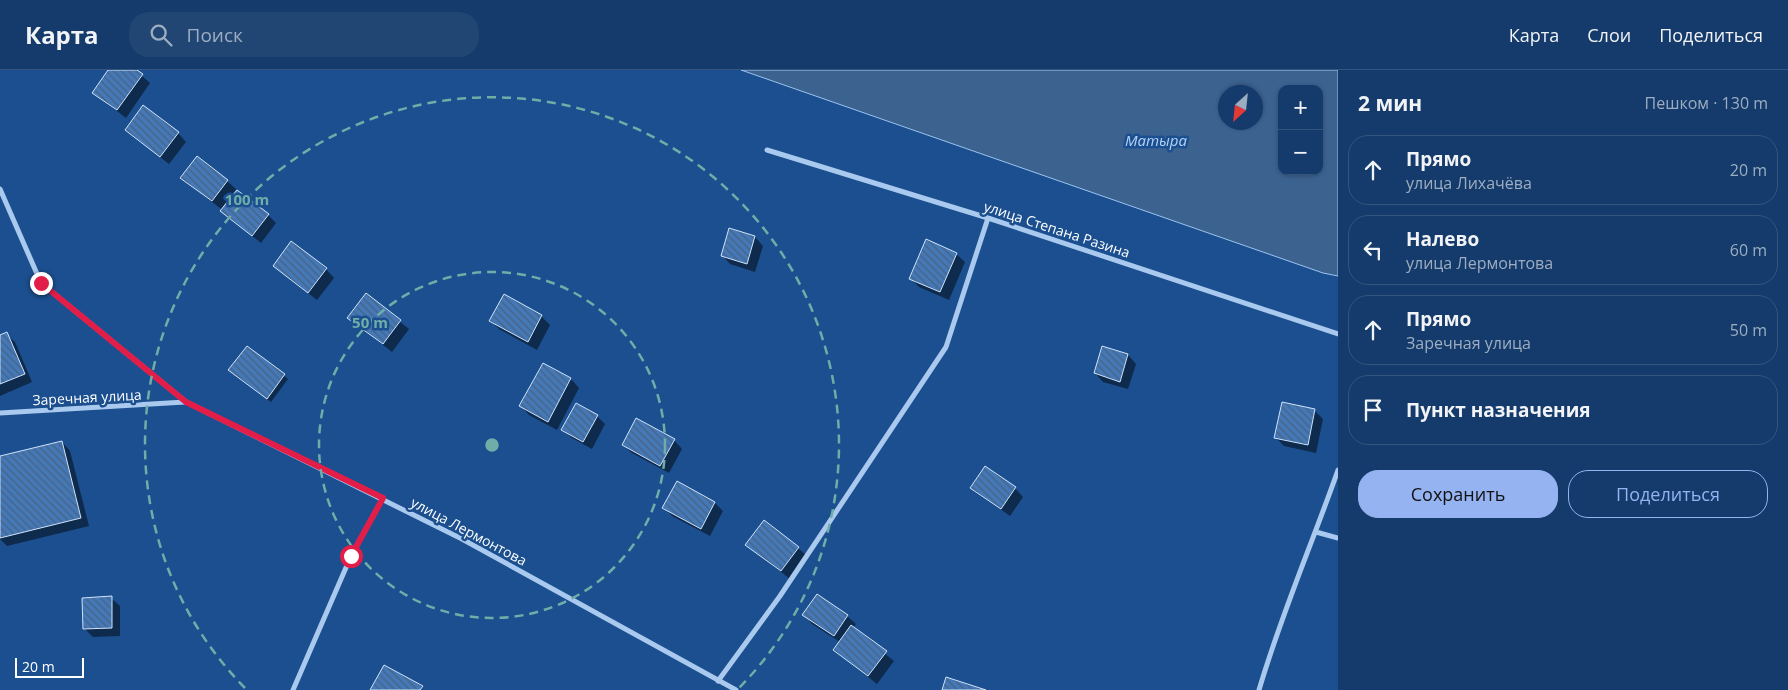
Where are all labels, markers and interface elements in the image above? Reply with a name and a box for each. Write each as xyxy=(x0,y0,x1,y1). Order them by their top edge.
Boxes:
search box xyxy=(129,12,479,57)
text: Карта xyxy=(25,18,99,51)
icon: search xyxy=(147,21,175,49)
text: Поиск xyxy=(187,22,243,48)
text: Карта xyxy=(1509,23,1559,47)
text: Слои xyxy=(1587,23,1631,47)
text: Поделиться xyxy=(1659,23,1763,47)
north arrow xyxy=(1218,85,1263,130)
map controls xyxy=(1278,85,1323,175)
button: + xyxy=(1278,85,1323,130)
text: 2 мин xyxy=(1358,89,1422,117)
text: Пешком · 130 m xyxy=(1645,92,1768,114)
water label: Матыра xyxy=(1125,130,1188,150)
button: − xyxy=(1278,130,1323,175)
text: Прямо xyxy=(1406,146,1471,172)
icon: ahead xyxy=(1359,156,1387,184)
text: 20 m xyxy=(1730,159,1767,181)
text: улица Лихачёва xyxy=(1406,172,1532,194)
text: 100 m xyxy=(225,189,269,209)
street label: улица Степана Разина xyxy=(981,196,1133,262)
text: Налево xyxy=(1406,226,1479,252)
icon: left xyxy=(1359,236,1387,264)
text: 60 m xyxy=(1730,239,1767,261)
text: улица Лермонтова xyxy=(1406,252,1553,274)
route end xyxy=(30,272,53,295)
text: Прямо xyxy=(1406,306,1471,332)
text: 50 m xyxy=(352,312,388,332)
icon: ahead xyxy=(1359,316,1387,344)
text: 50 m xyxy=(1730,319,1767,341)
text: Заречная улица xyxy=(1406,332,1531,354)
street label: Заречная улица xyxy=(32,385,142,409)
icon: arrive xyxy=(1359,396,1387,424)
text: Пункт назначения xyxy=(1406,397,1591,423)
centre of rings xyxy=(483,436,501,454)
button: Сохранить xyxy=(1358,470,1558,518)
button: Поделиться xyxy=(1568,470,1768,518)
street label: улица Лермонтова xyxy=(408,492,530,570)
route start xyxy=(340,545,363,568)
scale bar xyxy=(15,655,84,678)
text: 20 m xyxy=(22,657,55,676)

